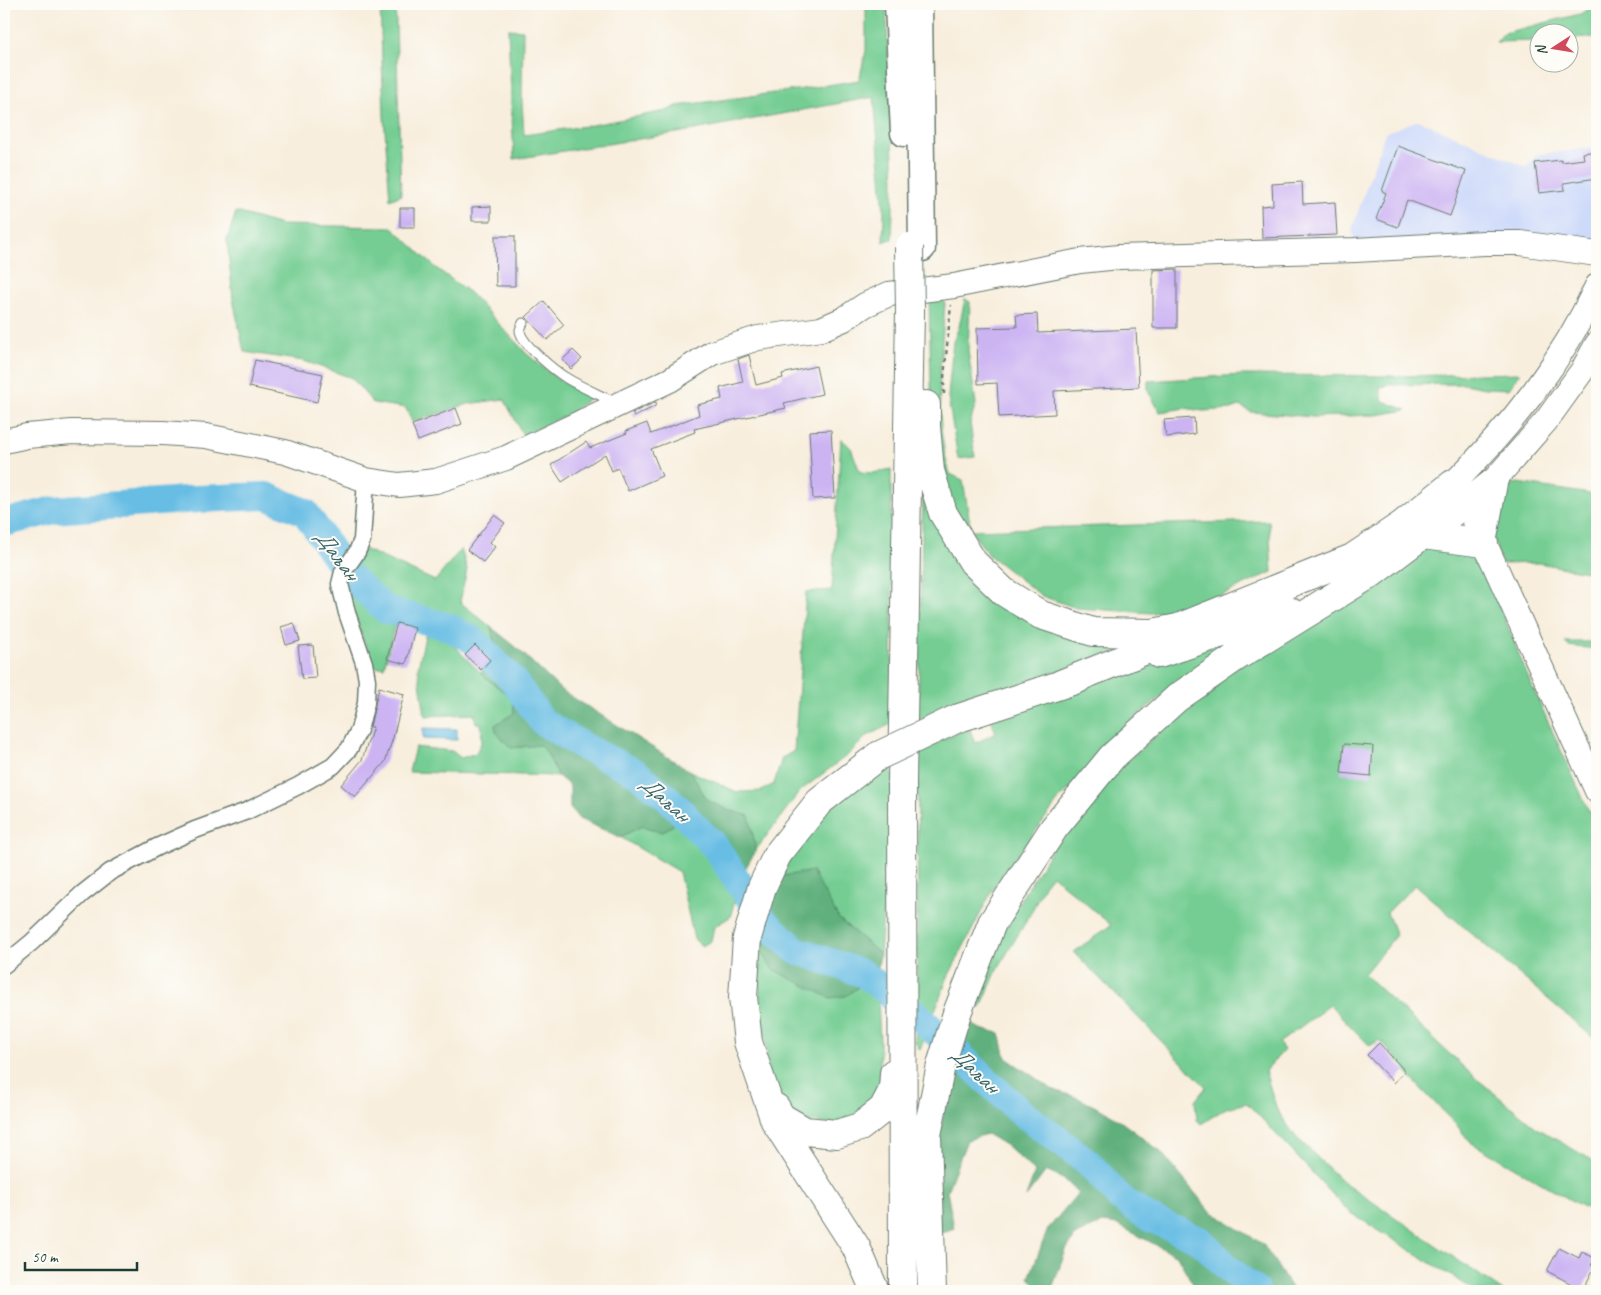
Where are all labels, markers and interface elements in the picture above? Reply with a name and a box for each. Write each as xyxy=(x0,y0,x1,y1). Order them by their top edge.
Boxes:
north arrow xyxy=(1528,22,1578,72)
text: N xyxy=(1532,42,1551,57)
water label: Даљан xyxy=(308,523,367,588)
water label: Даљан xyxy=(634,769,697,830)
water label: Даљан xyxy=(944,1040,1007,1101)
scale bar xyxy=(25,1240,138,1272)
text: 50 m xyxy=(32,1248,59,1267)

